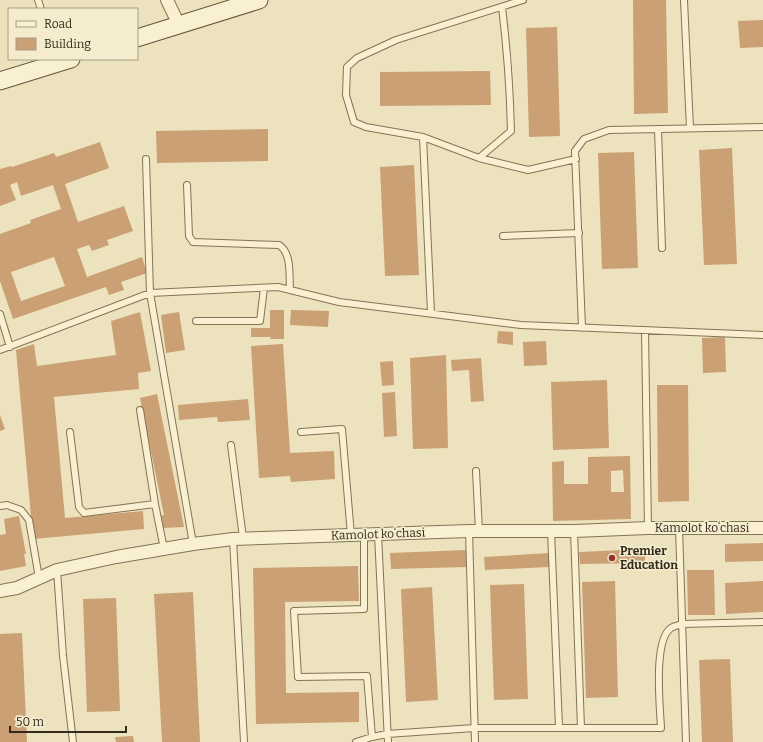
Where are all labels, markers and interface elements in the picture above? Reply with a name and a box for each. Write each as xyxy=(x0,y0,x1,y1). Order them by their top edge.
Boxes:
legend xyxy=(8,8,138,60)
text: Road xyxy=(44,17,72,31)
text: Building xyxy=(44,37,91,51)
street label: Kamolot koʻchasi xyxy=(655,520,750,535)
street label: Kamolot koʻchasi xyxy=(331,524,426,543)
place label: Premier Education xyxy=(620,544,678,572)
marker: Premier Education xyxy=(607,553,617,563)
scale bar xyxy=(10,708,126,734)
text: 50 m xyxy=(16,715,45,729)

